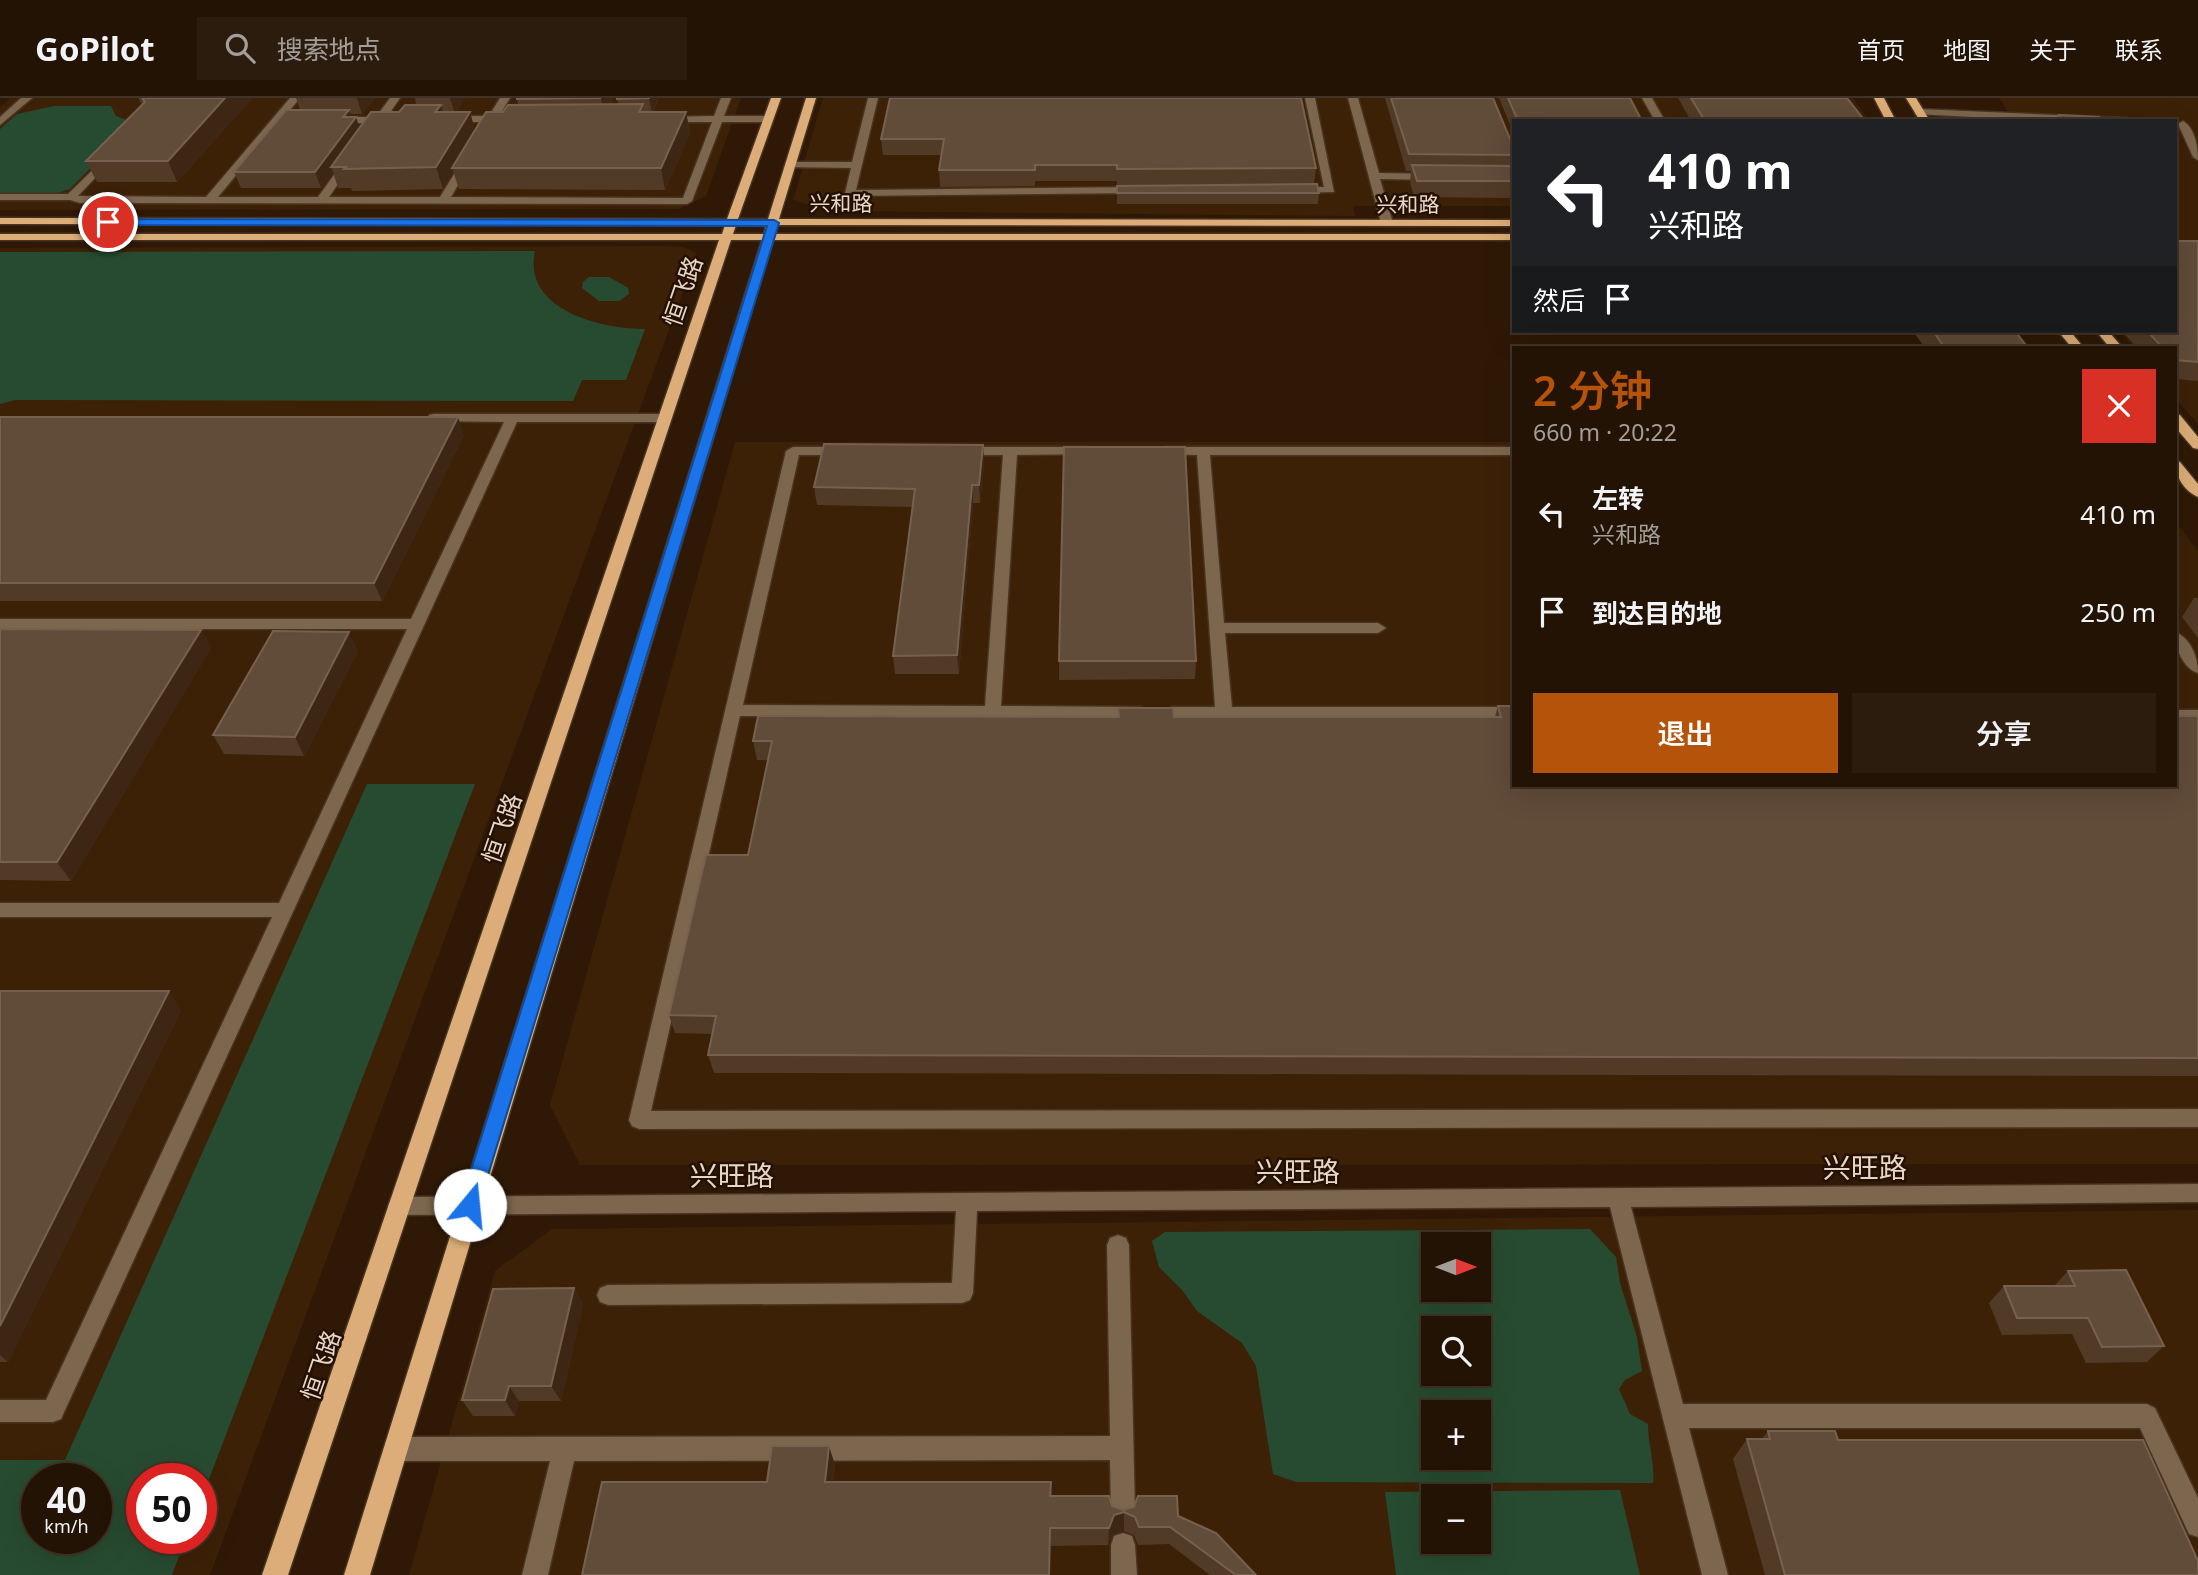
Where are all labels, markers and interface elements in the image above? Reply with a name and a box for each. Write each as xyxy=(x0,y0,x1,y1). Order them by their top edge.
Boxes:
search box xyxy=(197,17,687,80)
text: GoPilot xyxy=(35,26,155,71)
icon: search xyxy=(221,29,259,67)
text: 搜索地点 xyxy=(277,31,381,67)
text: 首页 xyxy=(1857,33,1905,66)
text: 地图 xyxy=(1943,33,1991,66)
text: 关于 xyxy=(2029,33,2077,66)
text: 联系 xyxy=(2115,33,2163,66)
text: 410 m xyxy=(1648,137,1793,203)
icon: left xyxy=(1533,147,1624,238)
street label: 兴和路 xyxy=(810,189,873,217)
street label: 兴和路 xyxy=(1377,190,1440,218)
pin xyxy=(78,192,138,252)
icon: arrive xyxy=(89,203,127,241)
text: 兴和路 xyxy=(1648,203,1744,246)
street label: 恒飞路 xyxy=(655,252,709,330)
icon: arrive xyxy=(1599,280,1637,318)
text: 然后 xyxy=(1533,282,1585,318)
text: 2 分钟 xyxy=(1533,361,1652,418)
button: close xyxy=(2082,369,2156,443)
text: 660 m · 20:22 xyxy=(1533,416,1677,448)
text: 左转 xyxy=(1592,480,1644,516)
icon: left xyxy=(1533,495,1571,533)
text: 410 m xyxy=(2080,496,2156,532)
text: 兴和路 xyxy=(1592,518,1661,550)
icon: arrive xyxy=(1533,593,1571,631)
text: 250 m xyxy=(2080,594,2156,630)
text: 到达目的地 xyxy=(1592,595,1722,631)
button: 退出 xyxy=(1533,693,1838,773)
button: 分享 xyxy=(1852,693,2156,773)
street label: 恒飞路 xyxy=(474,789,528,867)
street label: 兴旺路 xyxy=(1823,1148,1907,1186)
street label: 兴旺路 xyxy=(1256,1152,1340,1190)
street label: 兴旺路 xyxy=(690,1156,774,1194)
position arrow xyxy=(433,1168,507,1242)
north arrow xyxy=(1421,1232,1491,1302)
map controls xyxy=(1421,1232,1491,1554)
button: search xyxy=(1421,1316,1491,1386)
street label: 恒飞路 xyxy=(293,1326,347,1404)
button: + xyxy=(1421,1400,1491,1470)
speed limit sign: 50 xyxy=(126,1463,217,1554)
text: 40 xyxy=(46,1476,87,1523)
button: − xyxy=(1421,1484,1491,1554)
text: km/h xyxy=(44,1514,89,1538)

